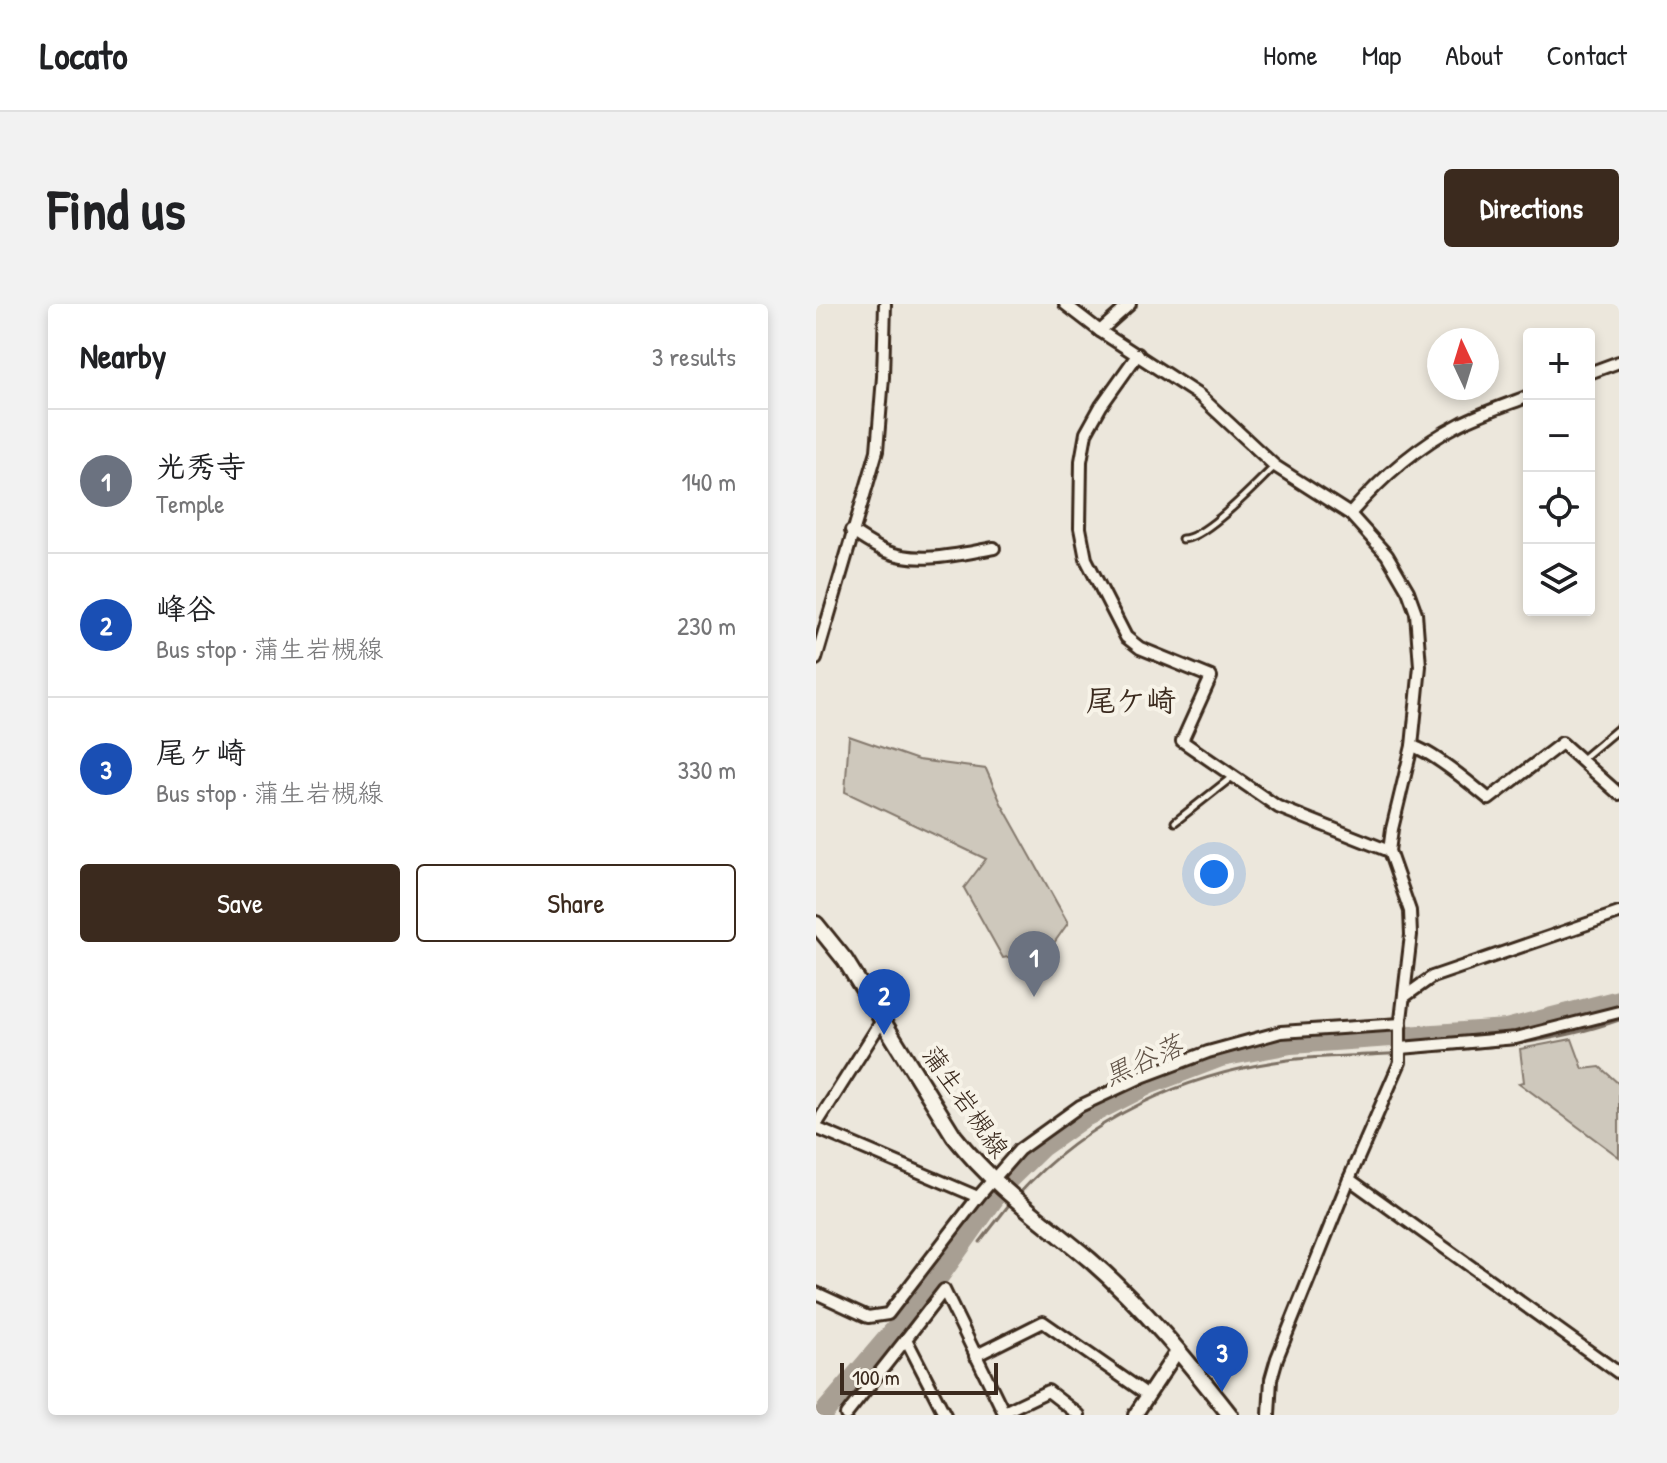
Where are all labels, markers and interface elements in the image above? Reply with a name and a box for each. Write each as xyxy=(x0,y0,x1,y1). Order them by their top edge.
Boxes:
text: Locato xyxy=(40,29,127,81)
text: Home xyxy=(1263,36,1318,74)
text: Map xyxy=(1362,36,1401,74)
text: About xyxy=(1445,36,1503,74)
text: Contact xyxy=(1547,36,1627,74)
button: Directions xyxy=(1444,169,1619,247)
text: Find us xyxy=(48,171,186,246)
north arrow xyxy=(1427,328,1499,400)
map controls xyxy=(1523,328,1595,616)
button: + xyxy=(1523,328,1595,400)
text: Nearby xyxy=(80,333,166,379)
text: 3 results xyxy=(652,339,736,374)
button: − xyxy=(1523,400,1595,472)
text: 光秀寺 xyxy=(156,446,246,486)
text: 1 xyxy=(101,464,111,499)
text: 140 m xyxy=(682,464,736,499)
button: locate xyxy=(1523,472,1595,544)
text: Temple xyxy=(156,486,225,521)
button: layers xyxy=(1523,544,1595,616)
text: 峰谷 xyxy=(156,588,216,628)
text: 2 xyxy=(100,608,112,643)
text: 230 m xyxy=(677,608,736,643)
text: Bus stop · 蒲生岩槻線 xyxy=(156,631,383,666)
district label: 尾ケ崎 xyxy=(1086,680,1176,720)
text: 尾ヶ崎 xyxy=(156,732,246,772)
text: 3 xyxy=(100,752,112,787)
text: 330 m xyxy=(677,752,736,787)
text: Bus stop · 蒲生岩槻線 xyxy=(156,775,383,810)
your location xyxy=(1194,854,1234,894)
button: Save xyxy=(80,864,400,942)
button: Share xyxy=(416,864,736,942)
pin: 1 xyxy=(1008,931,1060,997)
pin: 2 xyxy=(858,969,910,1035)
water label: 黒谷落 xyxy=(1097,1025,1191,1094)
street label: 蒲生岩槻線 xyxy=(914,1038,1018,1164)
pin: 3 xyxy=(1196,1326,1248,1392)
scale bar xyxy=(840,1359,998,1395)
text: 100 m xyxy=(852,1362,900,1392)

